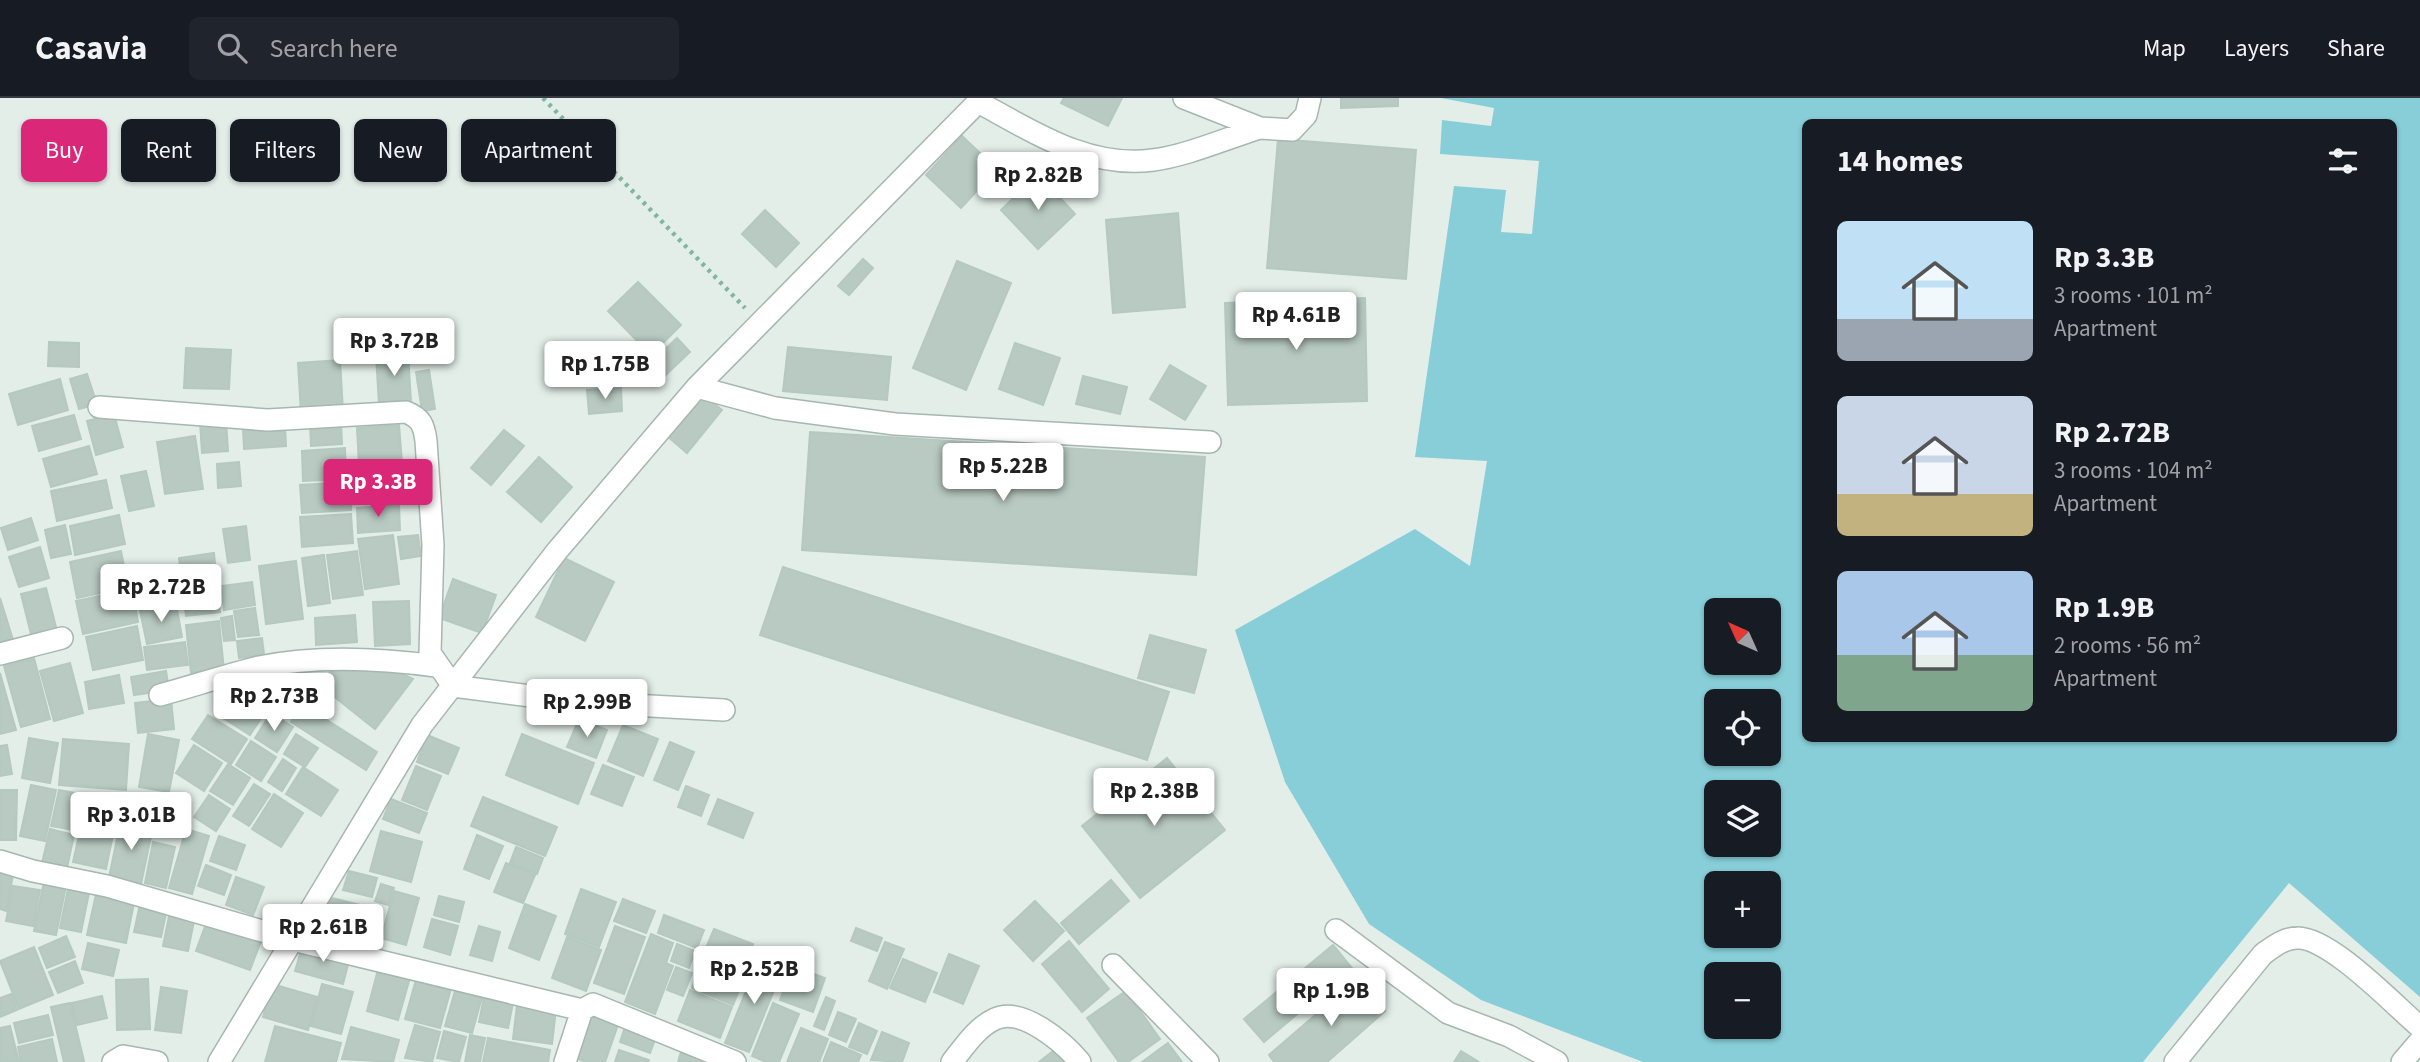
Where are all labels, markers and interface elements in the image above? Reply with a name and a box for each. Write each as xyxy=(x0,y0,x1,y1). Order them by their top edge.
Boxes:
search box xyxy=(189,17,679,80)
text: Casavia xyxy=(35,25,147,72)
icon: search xyxy=(213,29,251,67)
text: Search here xyxy=(269,30,398,67)
text: Map xyxy=(2143,31,2186,66)
text: Layers xyxy=(2224,31,2289,66)
text: Share xyxy=(2327,31,2385,66)
chip: Buy xyxy=(21,119,107,182)
chip: Rent xyxy=(121,119,216,182)
chip: Filters xyxy=(230,119,340,182)
chip: New xyxy=(354,119,447,182)
chip: Apartment xyxy=(461,119,616,182)
text: 14 homes xyxy=(1837,140,1963,183)
icon: filters xyxy=(2324,142,2362,180)
pin: Rp 2.82B xyxy=(966,152,1110,212)
text: Rp 2.82B xyxy=(993,158,1083,191)
text: Rp 3.3B xyxy=(2054,236,2154,279)
icon: home xyxy=(1893,249,1977,333)
text: 3 rooms · 101 m² xyxy=(2054,279,2213,312)
pin: Rp 4.61B xyxy=(1224,292,1368,352)
text: Rp 4.61B xyxy=(1251,298,1341,331)
text: Apartment xyxy=(2054,312,2157,345)
pin: Rp 3.72B xyxy=(322,318,466,378)
text: Rp 3.72B xyxy=(349,324,439,357)
pin: Rp 1.75B xyxy=(533,342,677,401)
text: Rp 1.75B xyxy=(560,347,650,380)
text: Rp 2.72B xyxy=(2054,411,2170,454)
icon: home xyxy=(1893,424,1977,508)
pin: Rp 5.22B xyxy=(931,444,1075,503)
text: Rp 5.22B xyxy=(958,449,1048,482)
text: 3 rooms · 104 m² xyxy=(2054,454,2213,487)
pin: Rp 3.3B xyxy=(313,460,443,519)
text: Rp 3.3B xyxy=(340,465,416,498)
text: Apartment xyxy=(2054,487,2157,520)
pin: Rp 2.72B xyxy=(89,564,233,624)
text: Rp 2.72B xyxy=(116,570,206,603)
text: Rp 1.9B xyxy=(2054,586,2154,629)
north arrow xyxy=(1704,598,1782,676)
map controls xyxy=(1704,598,1781,1039)
icon: home xyxy=(1893,599,1977,683)
text: 2 rooms · 56 m² xyxy=(2054,629,2201,662)
text: Apartment xyxy=(2054,662,2157,695)
pin: Rp 2.73B xyxy=(202,674,346,733)
text: Rp 2.73B xyxy=(229,679,319,712)
pin: Rp 2.99B xyxy=(515,680,659,739)
text: Rp 2.99B xyxy=(542,685,632,718)
button: locate xyxy=(1704,689,1781,766)
pin: Rp 2.38B xyxy=(1082,768,1226,828)
text: Rp 2.38B xyxy=(1109,774,1199,807)
button: layers xyxy=(1704,780,1781,857)
pin: Rp 3.01B xyxy=(59,792,203,852)
text: Rp 3.01B xyxy=(86,798,176,831)
button: + xyxy=(1704,871,1781,948)
pin: Rp 2.61B xyxy=(251,904,395,964)
text: Rp 2.61B xyxy=(278,910,368,943)
pin: Rp 2.52B xyxy=(682,946,826,1006)
text: Rp 2.52B xyxy=(709,952,799,985)
button: − xyxy=(1704,962,1781,1039)
pin: Rp 1.9B xyxy=(1266,968,1396,1028)
text: Rp 1.9B xyxy=(1293,974,1369,1007)

